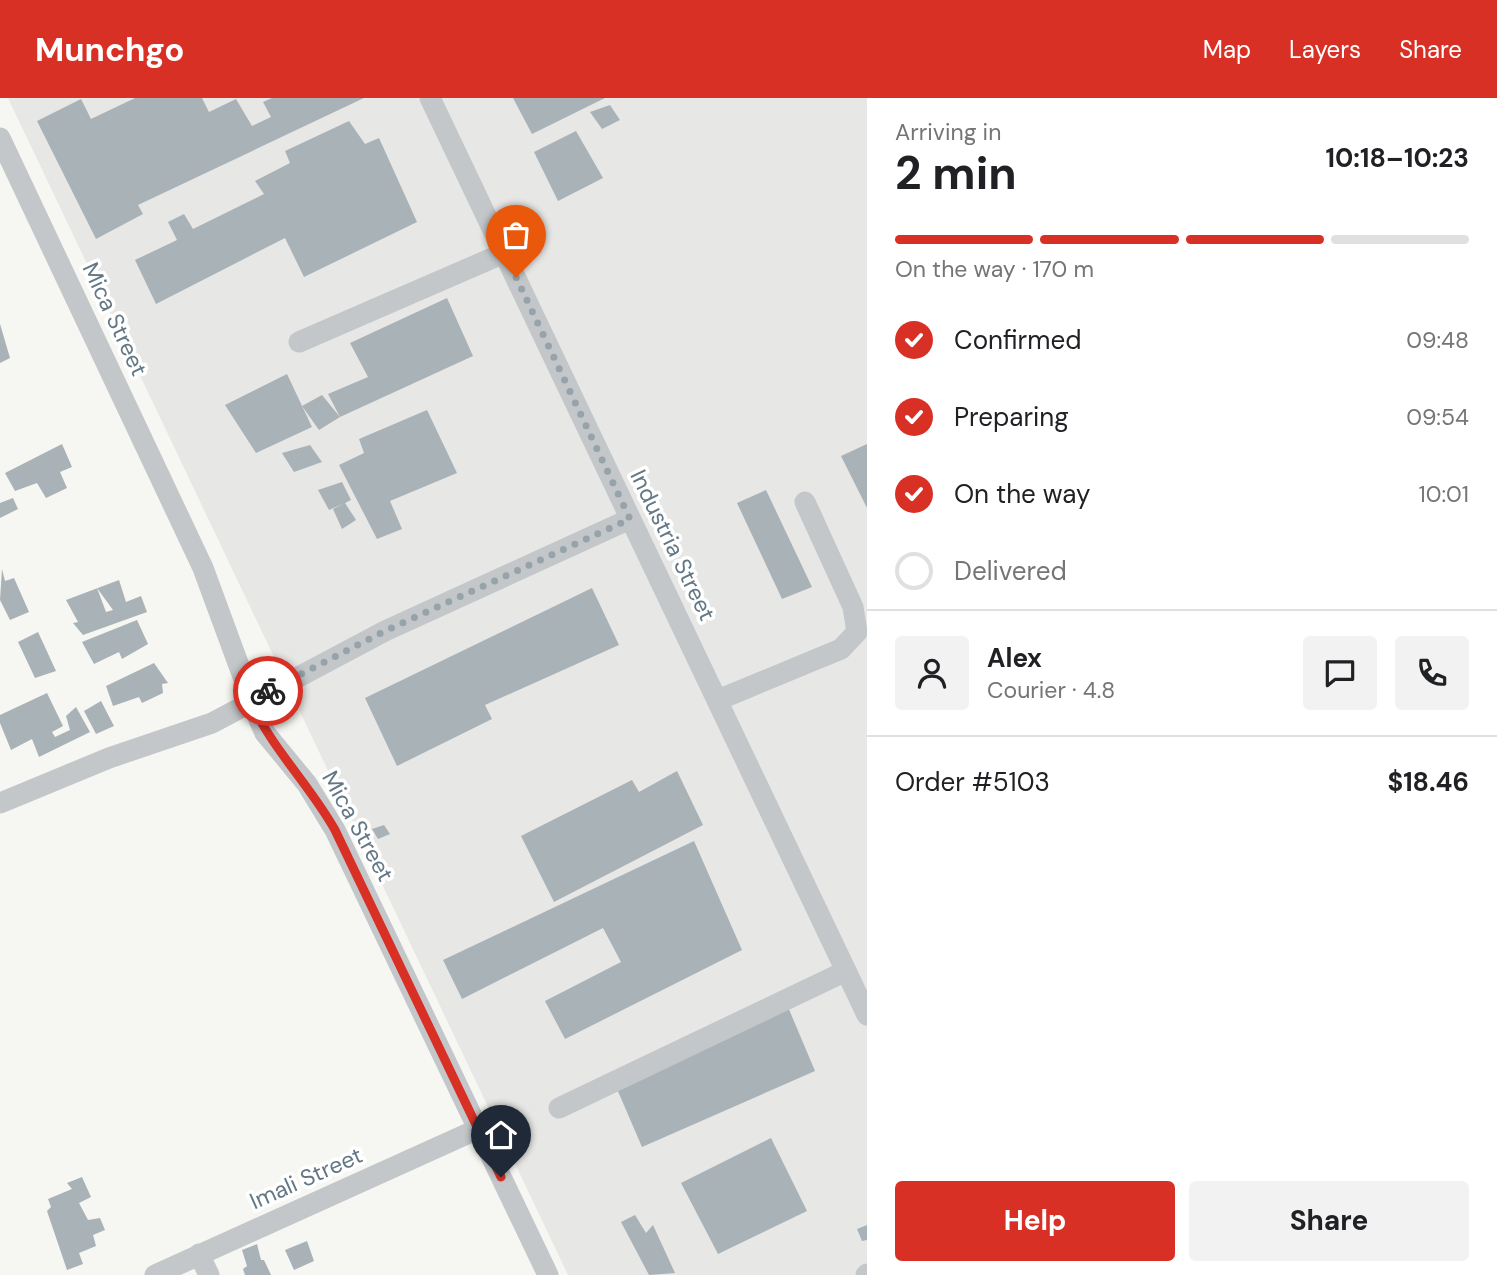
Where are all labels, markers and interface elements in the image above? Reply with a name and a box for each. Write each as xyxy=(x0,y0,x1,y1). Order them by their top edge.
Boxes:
text: Munchgo xyxy=(35,28,185,71)
text: Map xyxy=(1203,34,1251,65)
text: Layers xyxy=(1289,34,1361,65)
text: Share xyxy=(1399,34,1462,65)
text: Arriving in xyxy=(895,117,1001,147)
text: 10:18–10:23 xyxy=(1326,141,1469,175)
text: 2 min xyxy=(895,143,1017,203)
pin xyxy=(486,205,546,277)
icon: bag xyxy=(497,216,535,254)
text: On the way · 170 m xyxy=(895,254,1094,284)
street label: Mica Street xyxy=(76,257,154,381)
icon: check xyxy=(895,321,933,359)
text: Confirmed xyxy=(954,323,1081,357)
text: 09:48 xyxy=(1406,325,1469,355)
icon: check xyxy=(895,398,933,436)
text: Preparing xyxy=(954,400,1069,434)
text: 09:54 xyxy=(1406,402,1469,432)
street label: Industria Street xyxy=(624,465,722,625)
icon: check xyxy=(895,475,933,513)
text: On the way xyxy=(954,477,1090,511)
text: 10:01 xyxy=(1419,479,1469,509)
text: Delivered xyxy=(954,554,1067,588)
button: person xyxy=(895,636,969,710)
button: chat xyxy=(1303,636,1377,710)
button: phone xyxy=(1395,636,1469,710)
text: Alex xyxy=(987,641,1042,675)
courier xyxy=(233,656,303,726)
icon: bike xyxy=(249,672,287,710)
text: Courier · 4.8 xyxy=(987,675,1115,705)
street label: Mica Street xyxy=(315,765,401,887)
text: Order #5103 xyxy=(895,765,1050,799)
text: $18.46 xyxy=(1387,765,1469,799)
pin xyxy=(471,1105,531,1177)
icon: home xyxy=(482,1116,520,1154)
street label: Imali Street xyxy=(245,1140,367,1216)
button: Help xyxy=(895,1181,1175,1261)
button: Share xyxy=(1189,1181,1469,1261)

